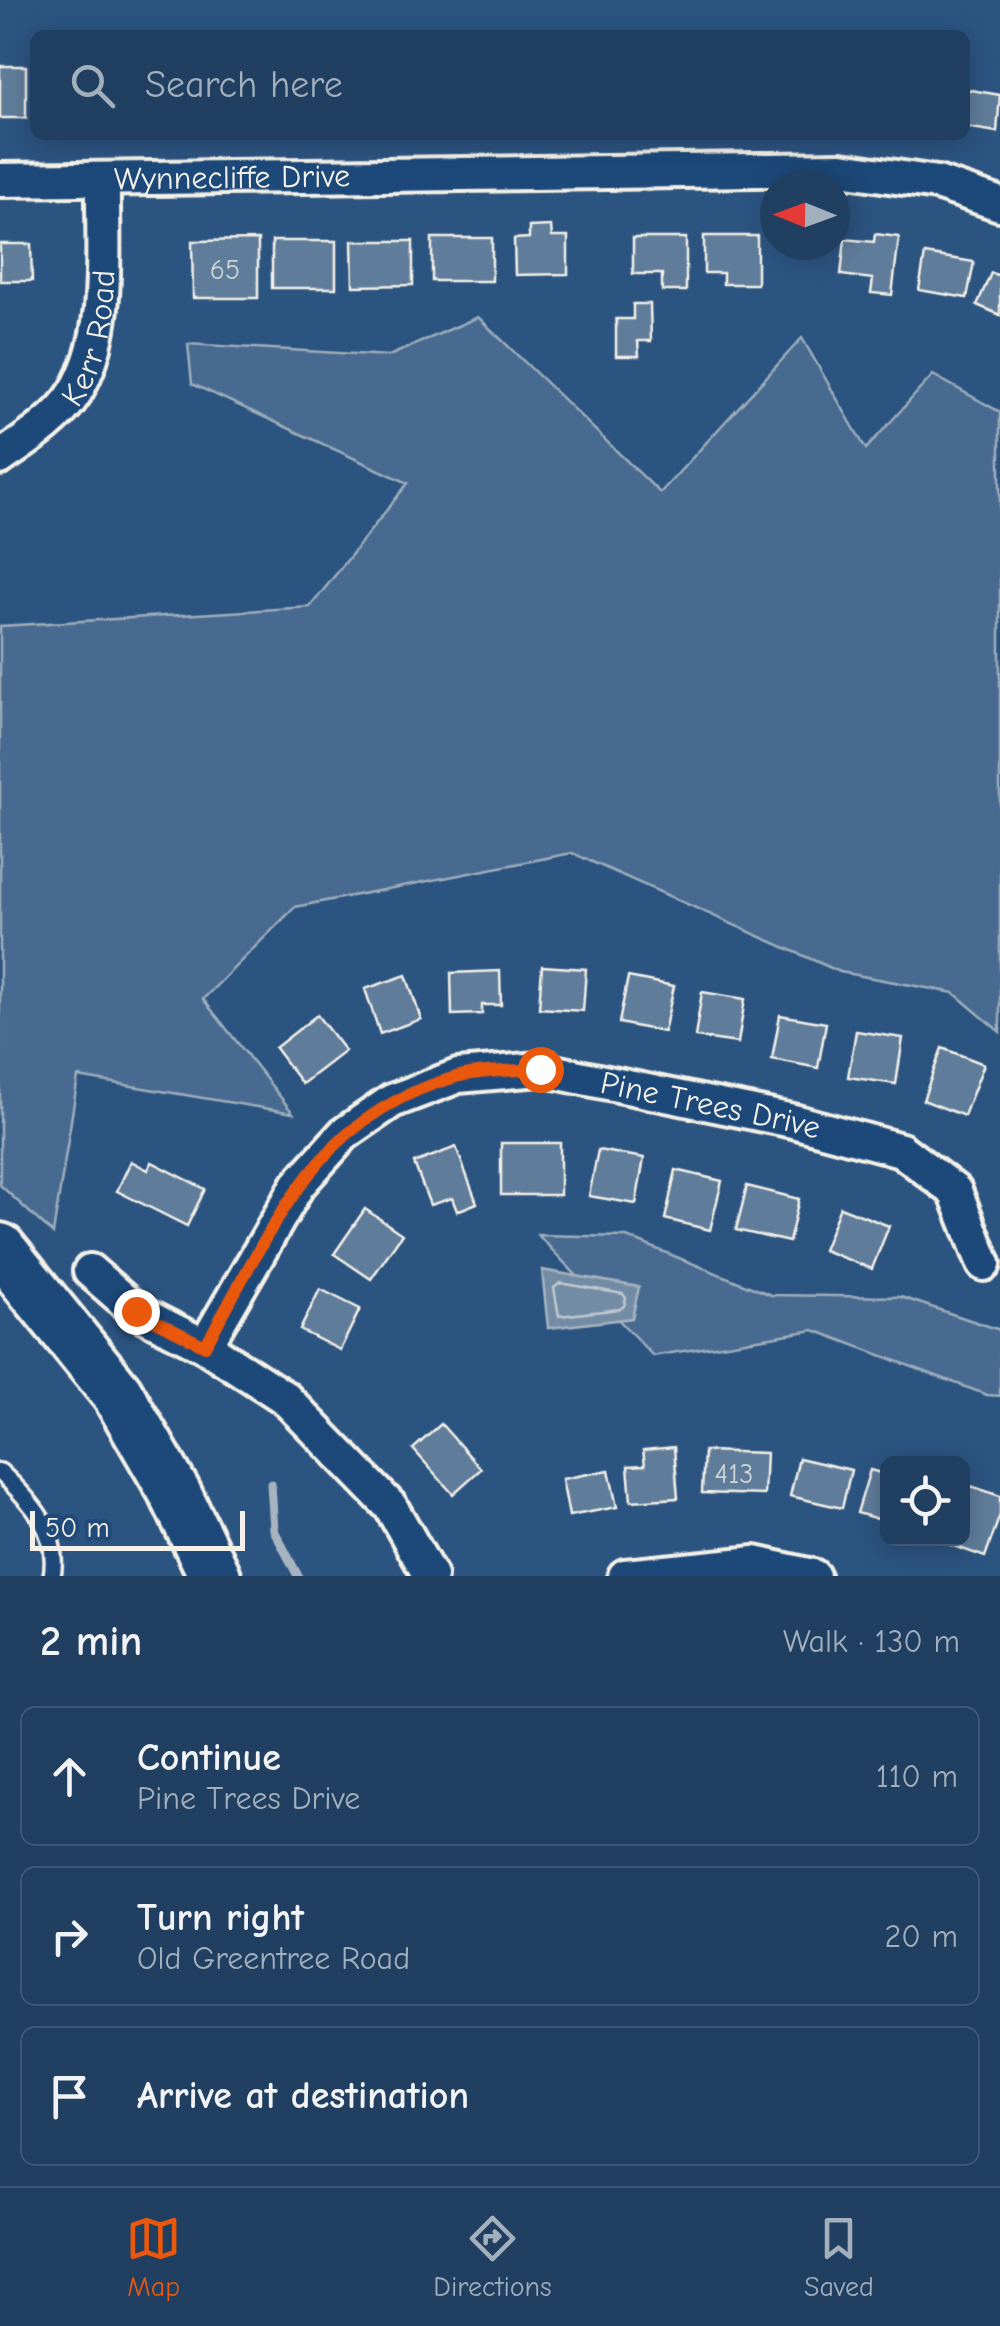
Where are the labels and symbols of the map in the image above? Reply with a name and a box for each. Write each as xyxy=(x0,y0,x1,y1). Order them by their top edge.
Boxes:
street label: Wynnecliffe Drive xyxy=(114,157,350,198)
north arrow xyxy=(760,170,850,260)
house number: 65 xyxy=(210,254,240,286)
street label: Kerr Road xyxy=(54,269,122,413)
route start xyxy=(518,1047,564,1093)
street label: Pine Trees Drive xyxy=(597,1064,824,1147)
route end xyxy=(114,1289,160,1335)
house number: 413 xyxy=(715,1458,753,1490)
scale bar xyxy=(30,1506,245,1550)

